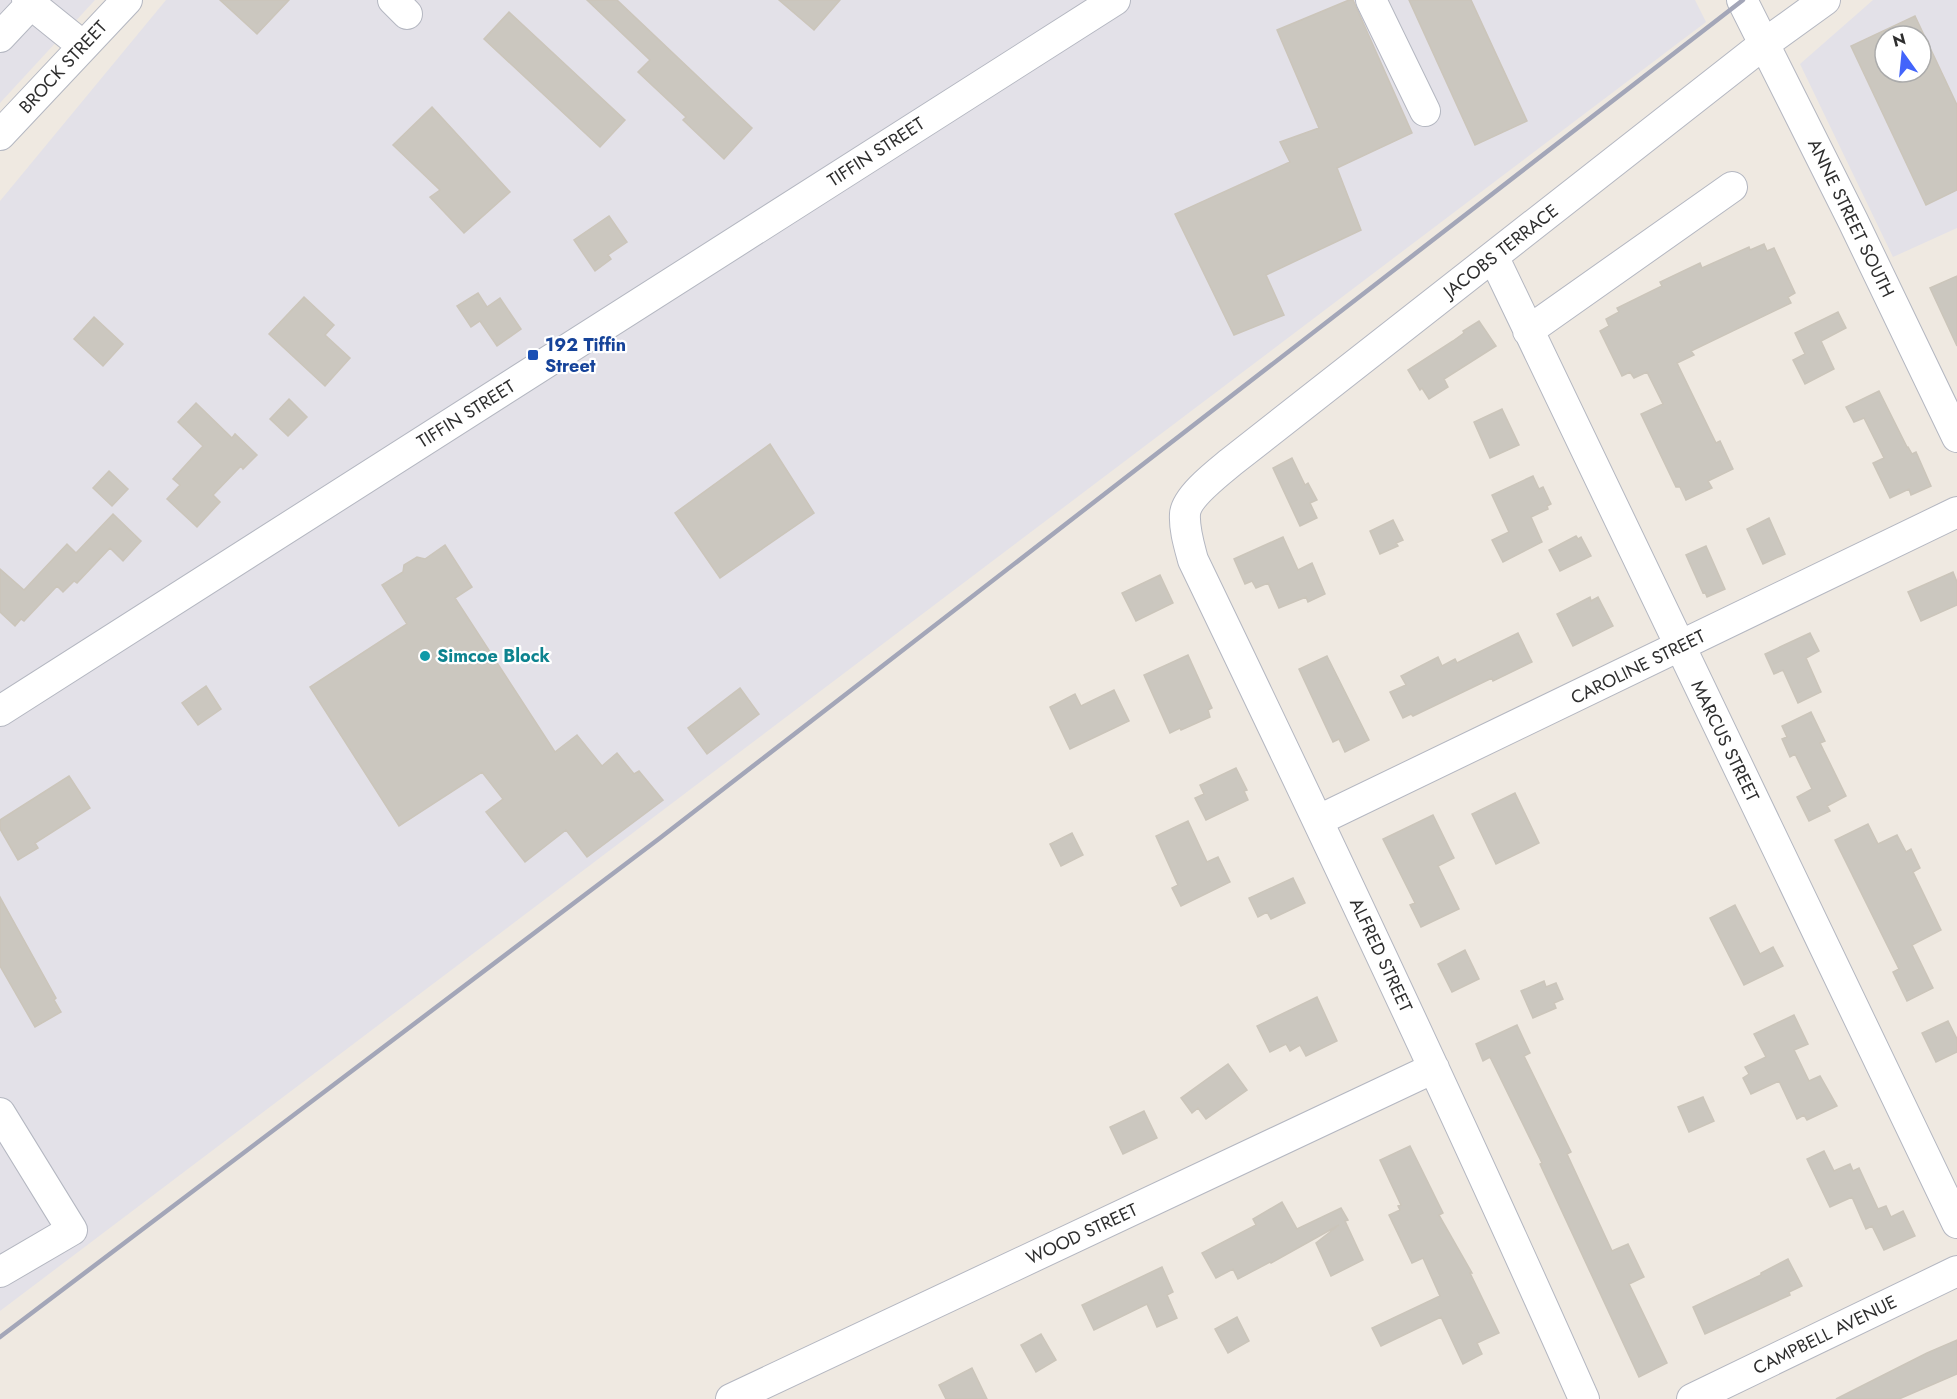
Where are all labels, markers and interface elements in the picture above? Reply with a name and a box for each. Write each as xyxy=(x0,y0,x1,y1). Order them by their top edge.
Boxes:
street label: BROCK STREET xyxy=(13,14,113,119)
north arrow xyxy=(1873,24,1933,84)
text: N xyxy=(1890,27,1908,53)
street label: TIFFIN STREET xyxy=(822,111,930,193)
street label: ANNE STREET SOUTH xyxy=(1801,134,1901,302)
street label: JACOBS TERRACE xyxy=(1436,198,1564,305)
place label: 192 Tiffin Street xyxy=(545,332,626,379)
marker: 192 Tiffin Street xyxy=(526,348,540,362)
street label: TIFFIN STREET xyxy=(412,373,520,454)
street label: CAROLINE STREET xyxy=(1566,623,1710,711)
place label: Simcoe Block xyxy=(437,643,551,669)
marker: Simcoe Block xyxy=(418,649,432,663)
street label: MARCUS STREET xyxy=(1684,676,1766,807)
street label: ALFRED STREET xyxy=(1343,894,1419,1017)
street label: WOOD STREET xyxy=(1022,1197,1142,1271)
street label: CAMPBELL AVENUE xyxy=(1749,1289,1901,1381)

